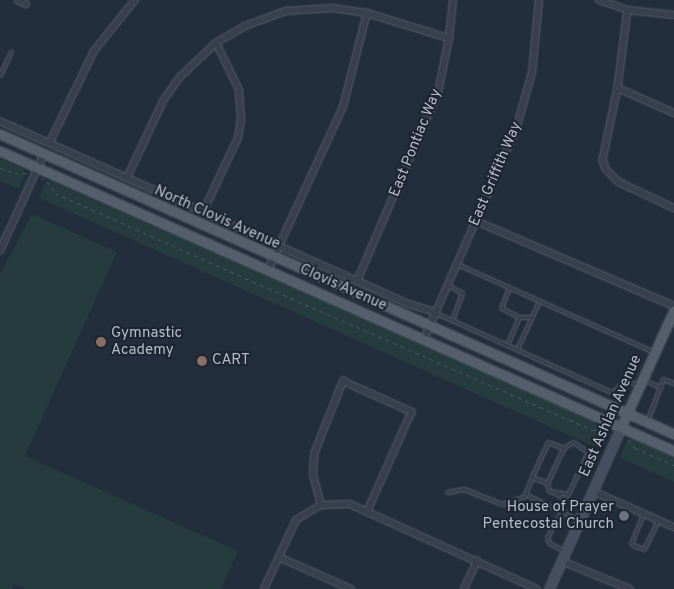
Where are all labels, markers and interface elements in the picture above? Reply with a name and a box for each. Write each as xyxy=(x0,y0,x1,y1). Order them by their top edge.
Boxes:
street label: East Pontiac Way xyxy=(386,86,446,200)
street label: East Griffith Way xyxy=(466,119,526,229)
street label: North Clovis Avenue xyxy=(151,182,283,254)
street label: Clovis Avenue xyxy=(296,261,390,315)
place label: Gymnastic Academy xyxy=(111,324,182,359)
marker: Gymnastic Academy xyxy=(95,336,107,348)
place label: CART xyxy=(212,352,250,370)
street label: East Ashlan Avenue xyxy=(576,352,646,480)
marker: CART xyxy=(196,355,208,367)
place label: House of Prayer Pentecostal Church xyxy=(483,498,614,533)
marker: House of Prayer Pentecostal Church xyxy=(618,510,630,522)

